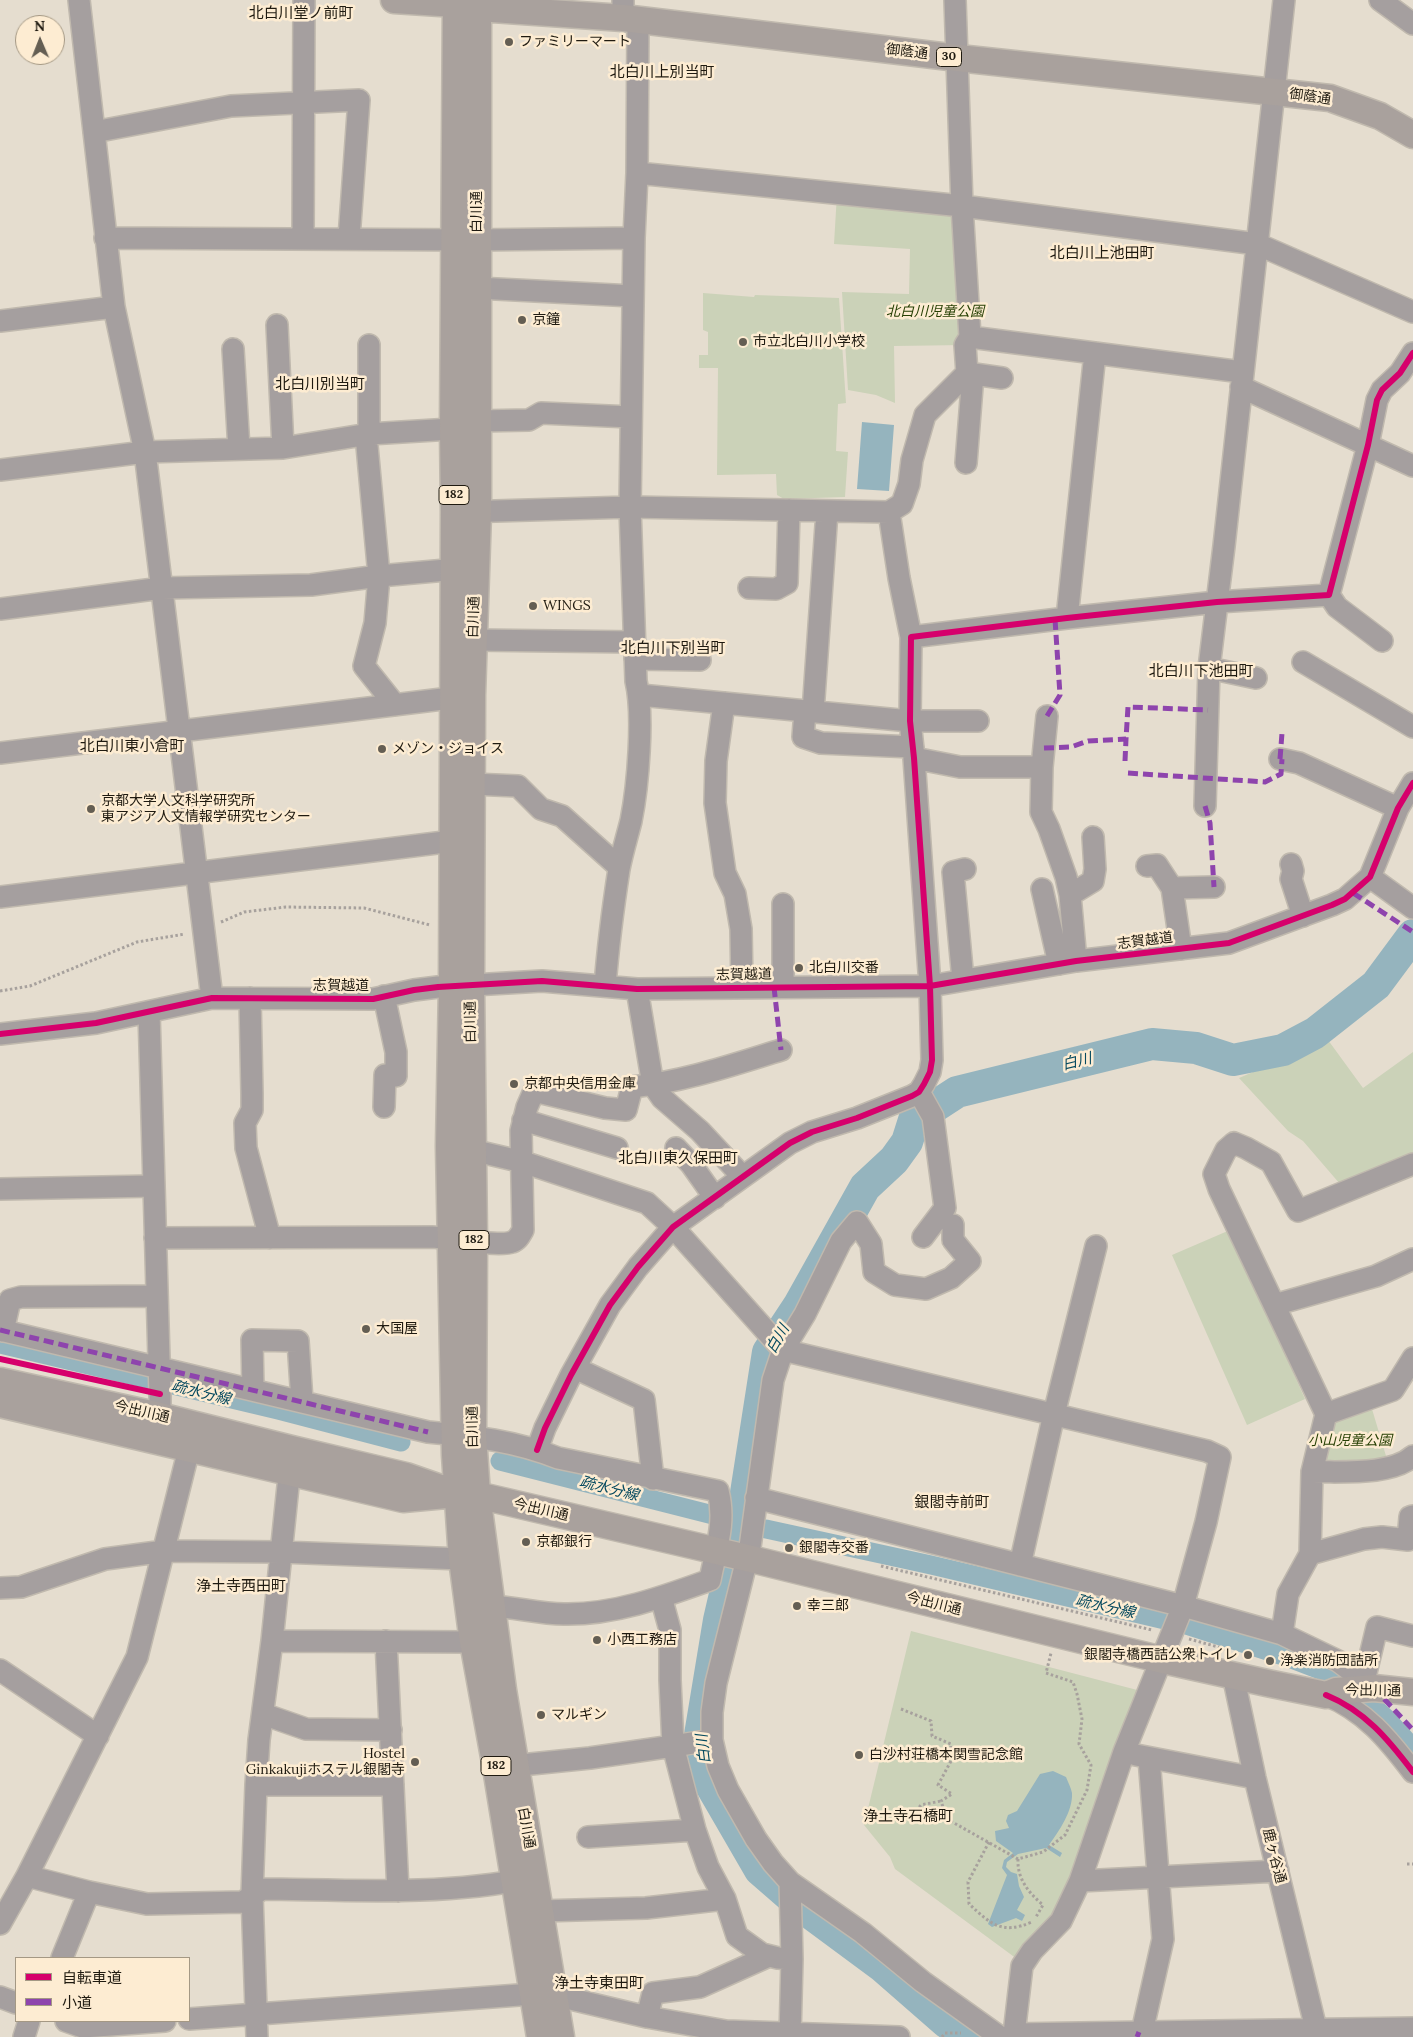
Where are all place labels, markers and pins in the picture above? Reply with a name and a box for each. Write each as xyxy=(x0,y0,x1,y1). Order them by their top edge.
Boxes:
place label: ファミリーマート xyxy=(519,34,631,50)
marker: ファミリーマート xyxy=(503,36,515,48)
place label: 京鐘 xyxy=(532,312,560,328)
marker: 京鐘 xyxy=(516,314,528,326)
place label: 市立北白川小学校 xyxy=(753,334,865,350)
marker: 市立北白川小学校 xyxy=(737,336,749,348)
place label: WINGS xyxy=(543,598,591,614)
marker: WINGS xyxy=(527,600,539,612)
place label: メゾン・ジョイス xyxy=(392,741,504,757)
marker: メゾン・ジョイス xyxy=(376,743,388,755)
place label: 京都大学人文科学研究所 東アジア人文情報学研究センター xyxy=(101,793,311,826)
marker: 京都大学人文科学研究所 東アジア人文情報学研究センター xyxy=(85,803,97,815)
place label: 北白川交番 xyxy=(809,960,879,976)
marker: 北白川交番 xyxy=(793,962,805,974)
place label: 京都中央信用金庫 xyxy=(524,1076,636,1092)
marker: 京都中央信用金庫 xyxy=(508,1078,520,1090)
place label: 大国屋 xyxy=(376,1321,418,1337)
marker: 大国屋 xyxy=(360,1323,372,1335)
place label: 京都銀行 xyxy=(536,1534,592,1550)
marker: 京都銀行 xyxy=(520,1536,532,1548)
place label: 銀閣寺交番 xyxy=(799,1540,869,1556)
marker: 銀閣寺交番 xyxy=(783,1542,795,1554)
place label: 幸三郎 xyxy=(807,1598,849,1614)
marker: 幸三郎 xyxy=(791,1600,803,1612)
place label: 小西工務店 xyxy=(607,1632,677,1648)
marker: 小西工務店 xyxy=(591,1634,603,1646)
place label: 銀閣寺橋西詰公衆トイレ xyxy=(1084,1647,1238,1663)
marker: 銀閣寺橋西詰公衆トイレ xyxy=(1242,1649,1254,1661)
place label: 浄楽消防団詰所 xyxy=(1280,1653,1378,1669)
marker: 浄楽消防団詰所 xyxy=(1264,1655,1276,1667)
place label: マルギン xyxy=(551,1707,607,1723)
marker: マルギン xyxy=(535,1709,547,1721)
place label: Hostel Ginkakujiホステル銀閣寺 xyxy=(246,1746,405,1778)
place label: 白沙村荘橋本関雪記念館 xyxy=(869,1747,1023,1763)
marker: 白沙村荘橋本関雪記念館 xyxy=(853,1749,865,1761)
marker: Hostel Ginkakujiホステル銀閣寺 xyxy=(409,1756,421,1768)

